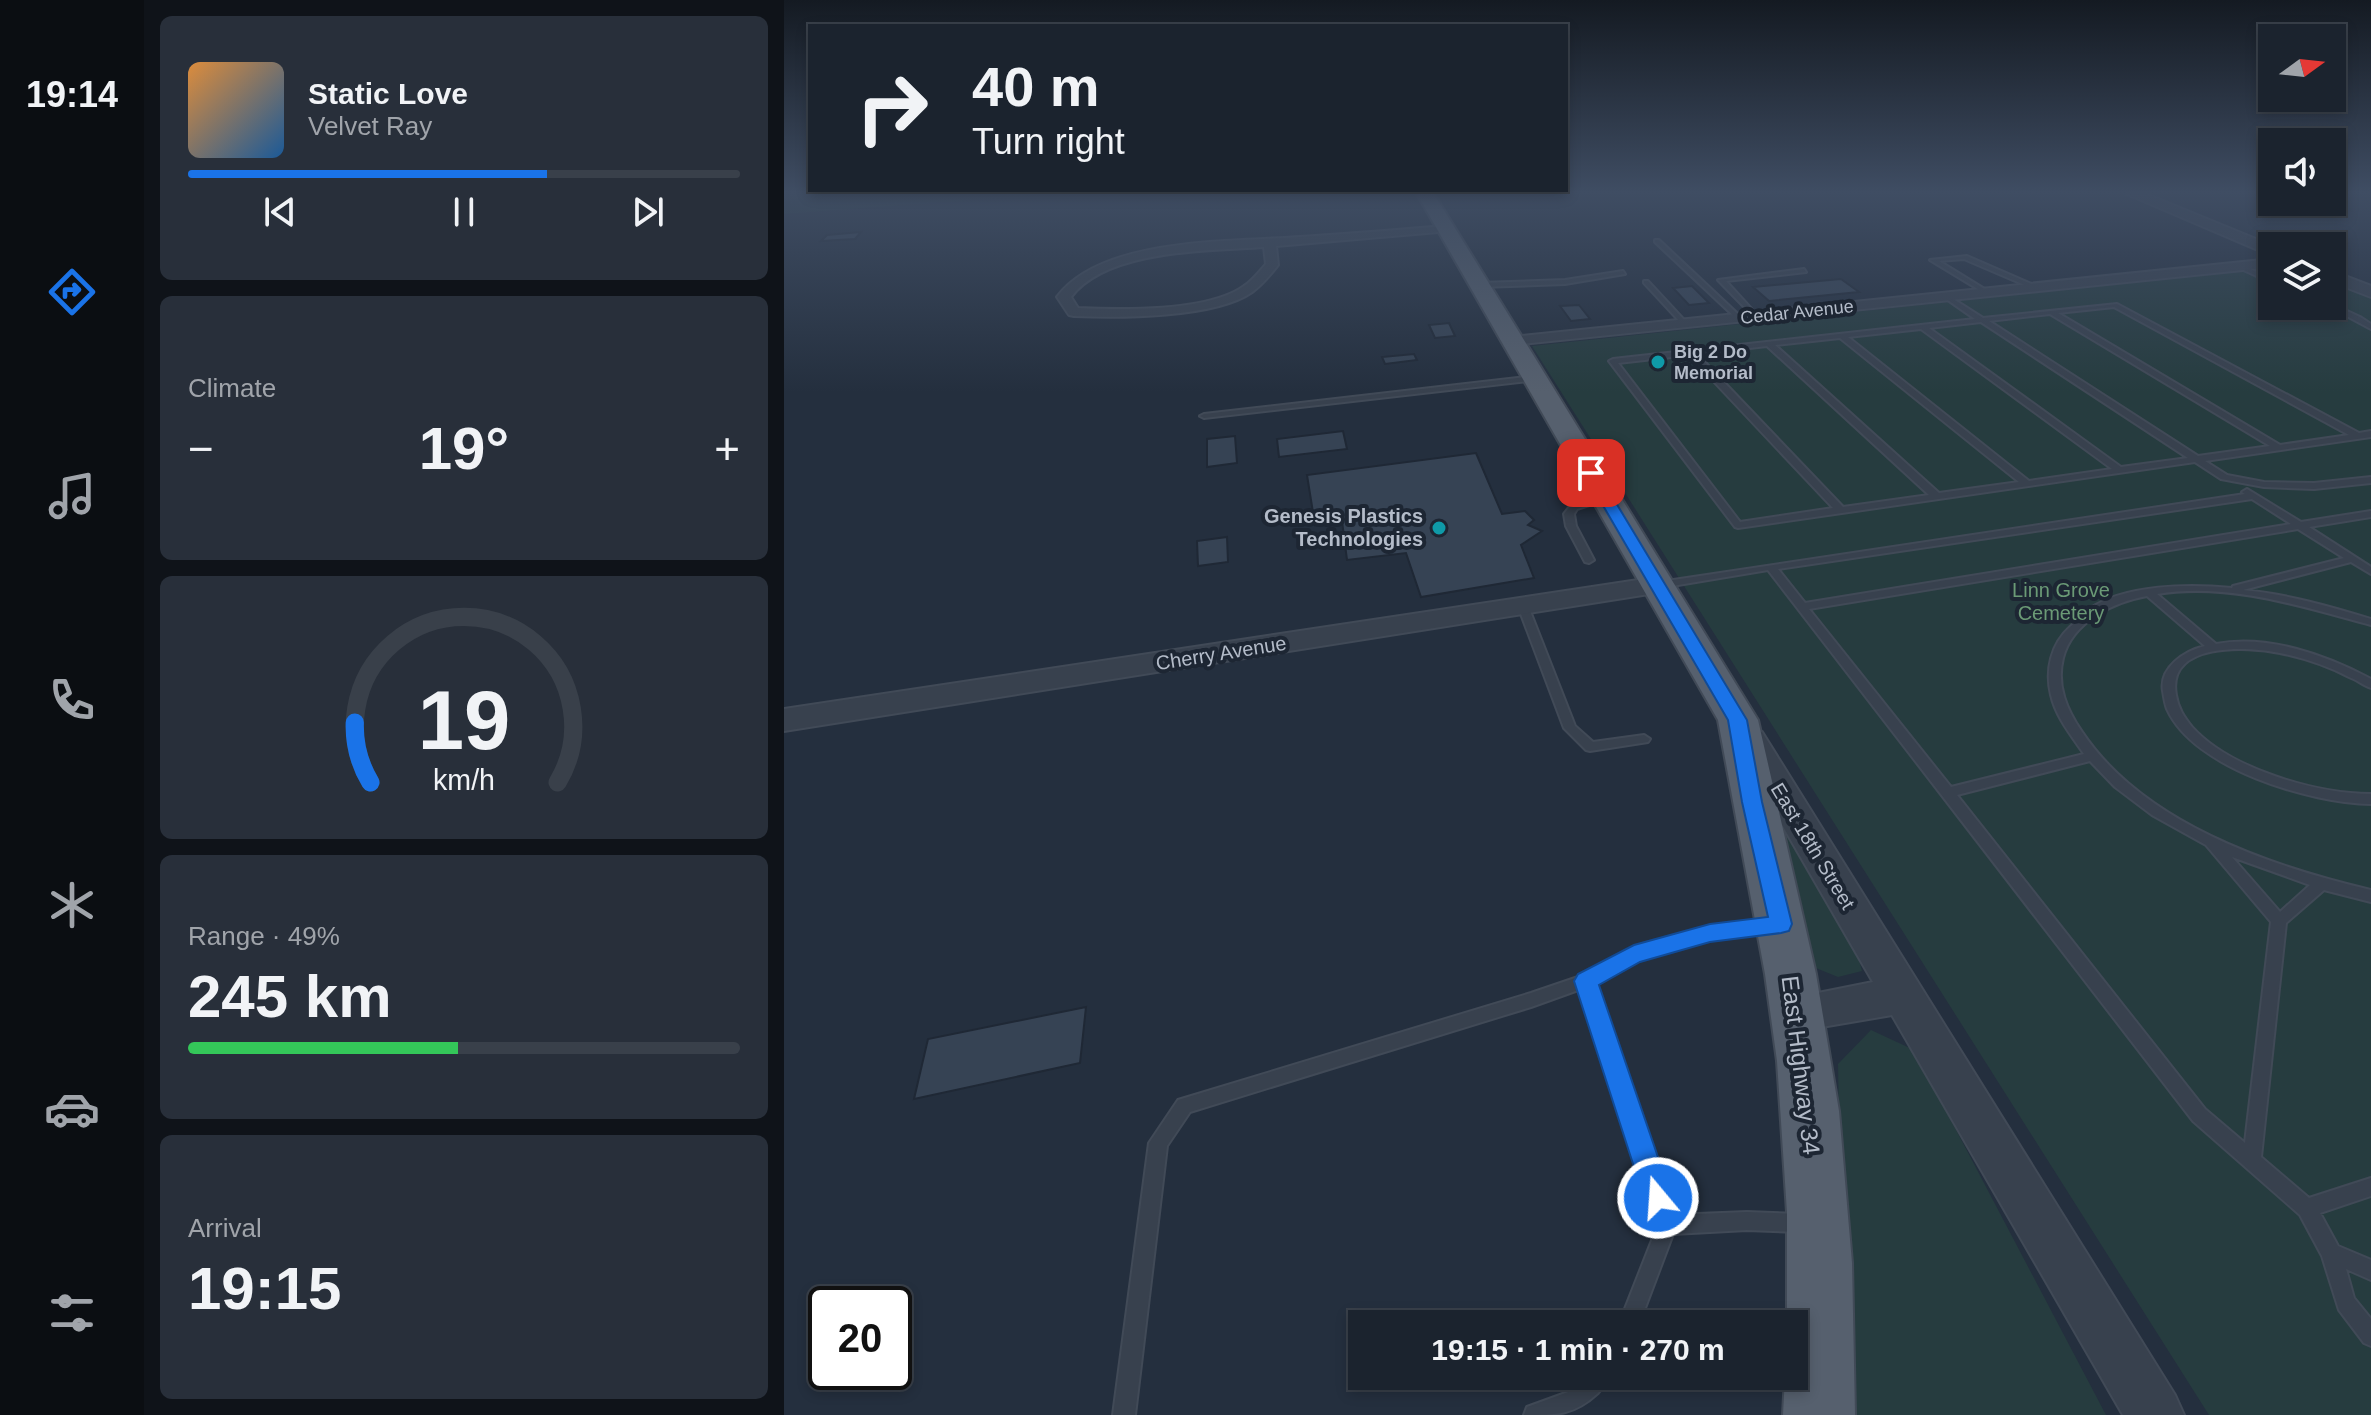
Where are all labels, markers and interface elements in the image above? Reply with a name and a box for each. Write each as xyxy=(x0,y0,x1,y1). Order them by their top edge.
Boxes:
north arrow xyxy=(2258,24,2346,112)
map controls xyxy=(2258,24,2346,320)
text: 40 m xyxy=(972,55,1100,118)
icon: right xyxy=(840,56,944,160)
text: 19:14 xyxy=(26,74,118,115)
text: Static Love xyxy=(308,77,468,110)
text: Velvet Ray xyxy=(308,111,432,141)
text: Turn right xyxy=(972,121,1125,162)
button: sound xyxy=(2258,128,2346,216)
icon: previous xyxy=(258,190,302,234)
icon: pause xyxy=(442,190,486,234)
icon: next xyxy=(626,190,670,234)
button: layers xyxy=(2258,232,2346,320)
icon: directions xyxy=(44,264,100,320)
street label: Cedar Avenue xyxy=(1739,296,1855,328)
place label: Big 2 Do Memorial xyxy=(1674,342,1753,383)
marker: Big 2 Do Memorial xyxy=(1649,353,1667,371)
text: Climate xyxy=(188,373,276,403)
text: 19° xyxy=(419,415,509,482)
text: − xyxy=(188,424,214,473)
text: + xyxy=(714,424,740,473)
pin xyxy=(1557,439,1625,507)
icon: arrive xyxy=(1569,451,1613,495)
icon: music xyxy=(44,468,100,524)
place label: Genesis Plastics Technologies xyxy=(1264,505,1423,550)
marker: Genesis Plastics Technologies xyxy=(1430,519,1448,537)
park label: Linn Grove Cemetery xyxy=(2012,579,2110,624)
street label: Cherry Avenue xyxy=(1154,632,1288,674)
icon: phone xyxy=(44,672,100,728)
text: 19 xyxy=(418,674,510,767)
text: km/h xyxy=(433,765,495,797)
street label: East 18th Street xyxy=(1767,779,1860,914)
icon: climate xyxy=(44,877,100,933)
text: Range · 49% xyxy=(188,921,340,951)
text: 245 km xyxy=(188,963,392,1030)
street label: East Highway 34 xyxy=(1777,974,1825,1156)
icon: car xyxy=(44,1081,100,1137)
position arrow xyxy=(1616,1156,1700,1240)
text: Arrival xyxy=(188,1213,262,1243)
text: 19:15 xyxy=(188,1255,341,1322)
icon: filters xyxy=(44,1285,100,1341)
speed limit sign: 20 xyxy=(808,1286,912,1390)
text: 19:15 · 1 min · 270 m xyxy=(1431,1333,1725,1366)

